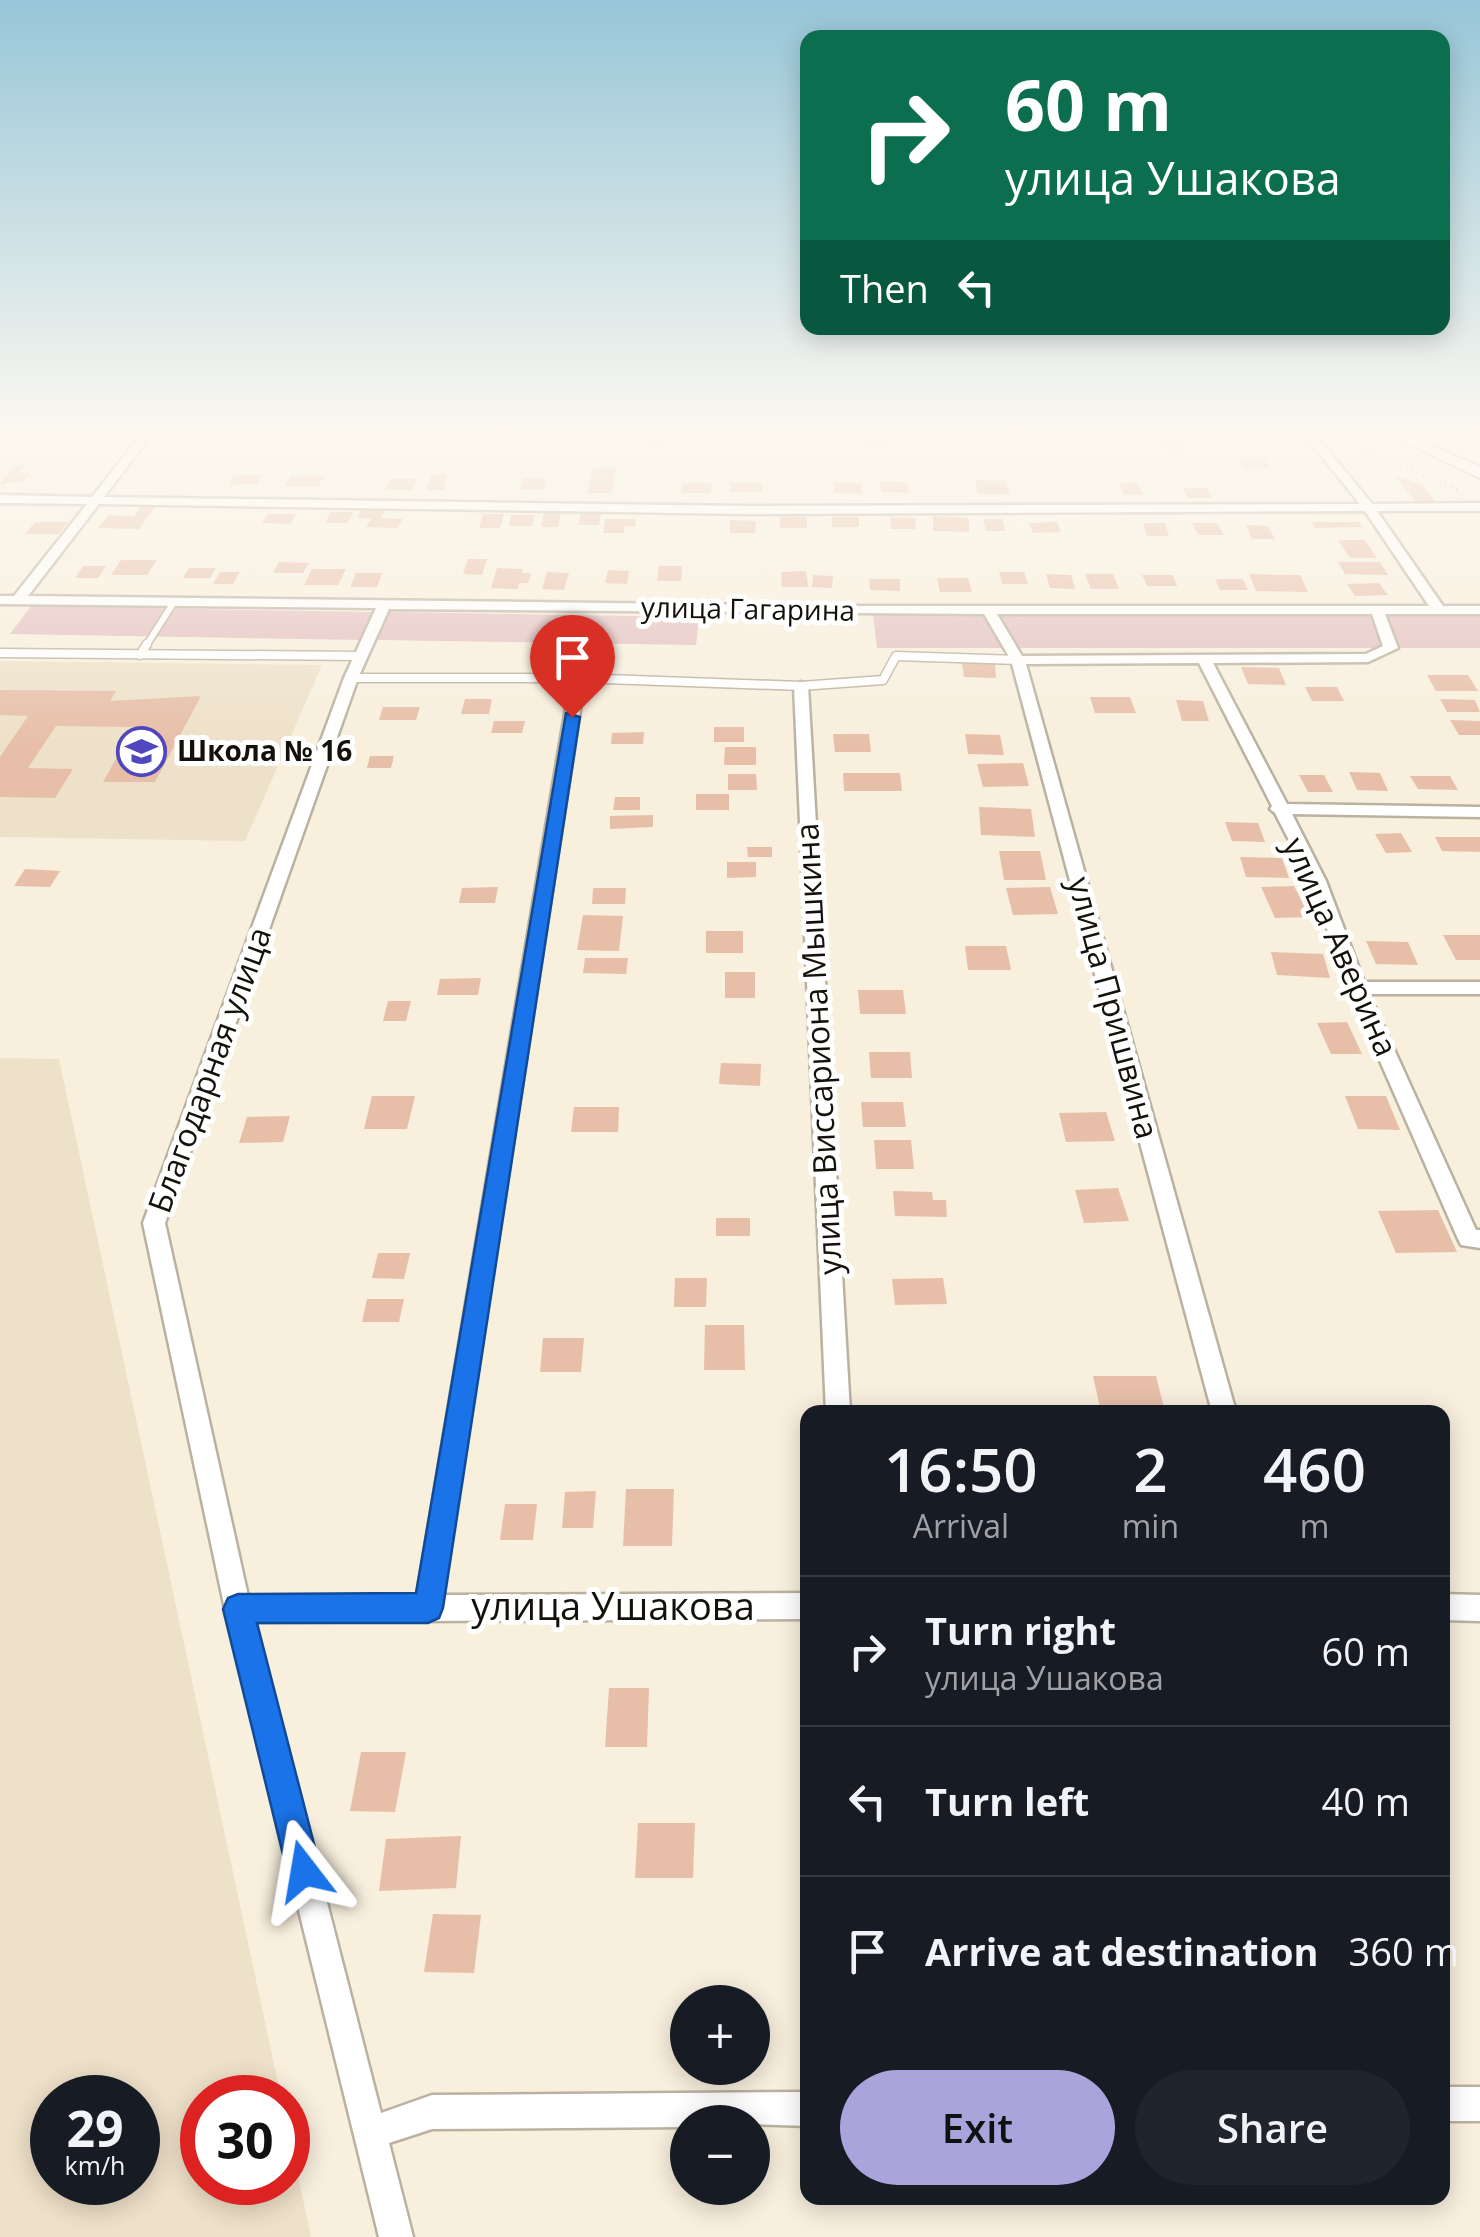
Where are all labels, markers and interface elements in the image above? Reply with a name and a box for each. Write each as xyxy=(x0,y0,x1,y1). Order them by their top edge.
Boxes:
text: 60 m xyxy=(1005,56,1172,152)
icon: right xyxy=(840,70,970,200)
text: улица Ушакова xyxy=(1005,147,1341,208)
icon: left xyxy=(949,260,1004,315)
text: Then xyxy=(840,262,929,314)
street label: улица Гагарина xyxy=(641,587,855,629)
pin xyxy=(530,615,615,718)
icon: arrive xyxy=(545,630,600,685)
school or university icon: Школа № 16 xyxy=(116,725,168,777)
place label: Школа № 16 xyxy=(177,731,352,769)
street label: улица Виссариона Мышкина xyxy=(784,822,851,1276)
street label: улица Аверина xyxy=(1274,830,1409,1063)
street label: улица Пришвина xyxy=(1059,872,1170,1143)
street label: Благодарная улица xyxy=(137,921,280,1218)
text: 16:50 xyxy=(884,1428,1038,1510)
text: 2 xyxy=(1133,1428,1168,1510)
text: 460 xyxy=(1263,1428,1366,1510)
text: Arrival xyxy=(913,1504,1009,1547)
text: min xyxy=(1122,1504,1179,1547)
text: m xyxy=(1300,1504,1329,1547)
street label: улица Ушакова xyxy=(471,1579,755,1631)
text: Turn right xyxy=(925,1604,1116,1656)
icon: right xyxy=(840,1624,895,1679)
text: 60 m xyxy=(1321,1625,1410,1677)
text: улица Ушакова xyxy=(925,1656,1164,1699)
icon: left xyxy=(840,1774,895,1829)
text: Turn left xyxy=(925,1775,1089,1827)
text: 40 m xyxy=(1321,1775,1410,1827)
position arrow xyxy=(252,1819,356,1923)
icon: arrive xyxy=(840,1924,895,1979)
text: Arrive at destination xyxy=(925,1925,1319,1977)
text: 360 m xyxy=(1349,1925,1459,1977)
map controls xyxy=(670,1985,770,2205)
button: + xyxy=(670,1985,770,2085)
button: Exit xyxy=(840,2070,1115,2185)
button: Share xyxy=(1135,2070,1410,2185)
speed limit sign: 30 xyxy=(180,2075,310,2205)
text: 29 xyxy=(66,2094,124,2162)
button: − xyxy=(670,2105,770,2205)
text: km/h xyxy=(65,2148,125,2182)

